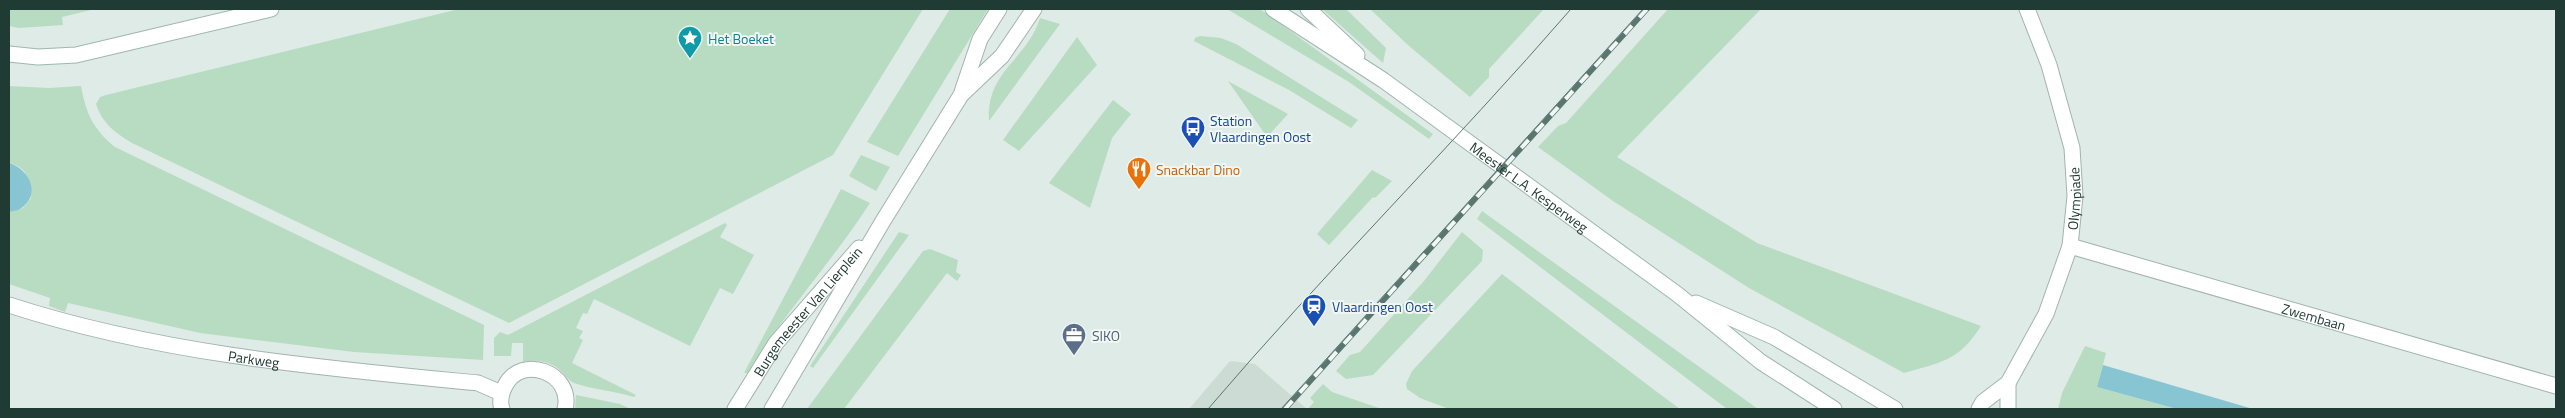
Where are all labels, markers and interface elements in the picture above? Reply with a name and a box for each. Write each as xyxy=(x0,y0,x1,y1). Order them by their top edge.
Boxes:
place icon: Het Boeket xyxy=(677,25,703,59)
place label: Het Boeket xyxy=(708,28,774,49)
place label: Station Vlaardingen Oost xyxy=(1210,110,1311,147)
bus stop icon: Station Vlaardingen Oost xyxy=(1180,115,1206,149)
street label: Meester L.A. Kesperweg xyxy=(1466,136,1593,237)
restaurant icon: Snackbar Dino xyxy=(1126,156,1152,190)
place label: Snackbar Dino xyxy=(1156,159,1240,180)
street label: Olympiade xyxy=(2061,167,2086,231)
street label: Burgemeester Van Lierplein xyxy=(747,241,867,380)
station icon: Vlaardingen Oost xyxy=(1301,293,1327,327)
place label: Vlaardingen Oost xyxy=(1332,296,1433,317)
street label: Zwembaan xyxy=(2280,297,2349,335)
office icon: SIKO xyxy=(1061,322,1087,356)
place label: SIKO xyxy=(1092,325,1120,346)
street label: Parkweg xyxy=(227,344,281,372)

